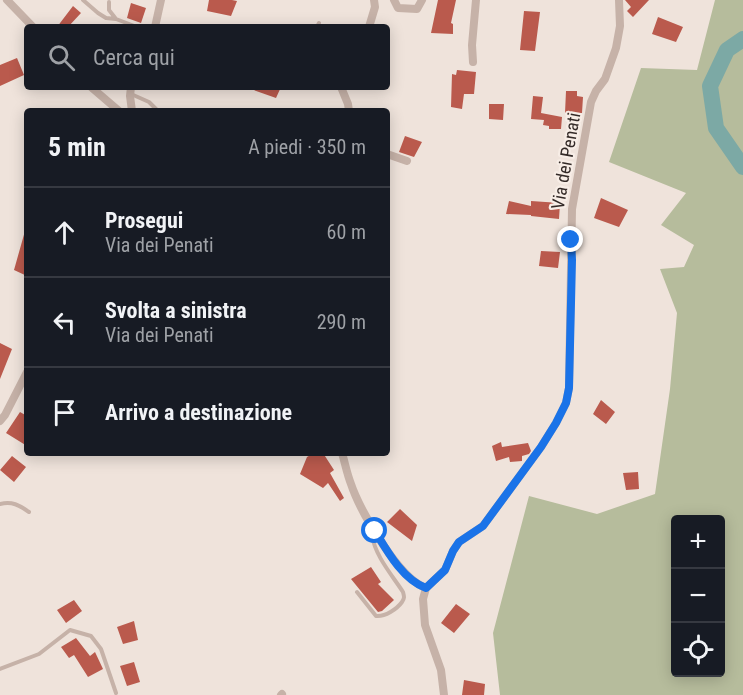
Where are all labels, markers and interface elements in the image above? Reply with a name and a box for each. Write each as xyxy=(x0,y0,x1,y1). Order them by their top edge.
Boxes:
search box xyxy=(24,24,390,90)
icon: search xyxy=(45,41,78,74)
text: Cerca qui xyxy=(93,45,175,70)
street label: Via dei Penati xyxy=(547,111,584,211)
text: 5 min xyxy=(48,132,106,162)
text: A piedi · 350 m xyxy=(248,135,366,159)
text: Prosegui xyxy=(105,208,183,233)
icon: ahead xyxy=(48,216,81,249)
text: 60 m xyxy=(327,220,366,244)
route end xyxy=(557,226,583,252)
text: Via dei Penati xyxy=(105,233,214,257)
text: Svolta a sinistra xyxy=(105,298,247,323)
icon: left xyxy=(48,306,81,339)
text: 290 m xyxy=(317,310,366,334)
text: Via dei Penati xyxy=(105,323,214,347)
icon: arrive xyxy=(48,396,81,429)
text: Arrivo a destinazione xyxy=(105,400,292,425)
map controls xyxy=(671,515,725,677)
button: + xyxy=(671,515,725,569)
route start xyxy=(361,517,387,543)
button: − xyxy=(671,569,725,623)
button: locate xyxy=(671,623,725,677)

